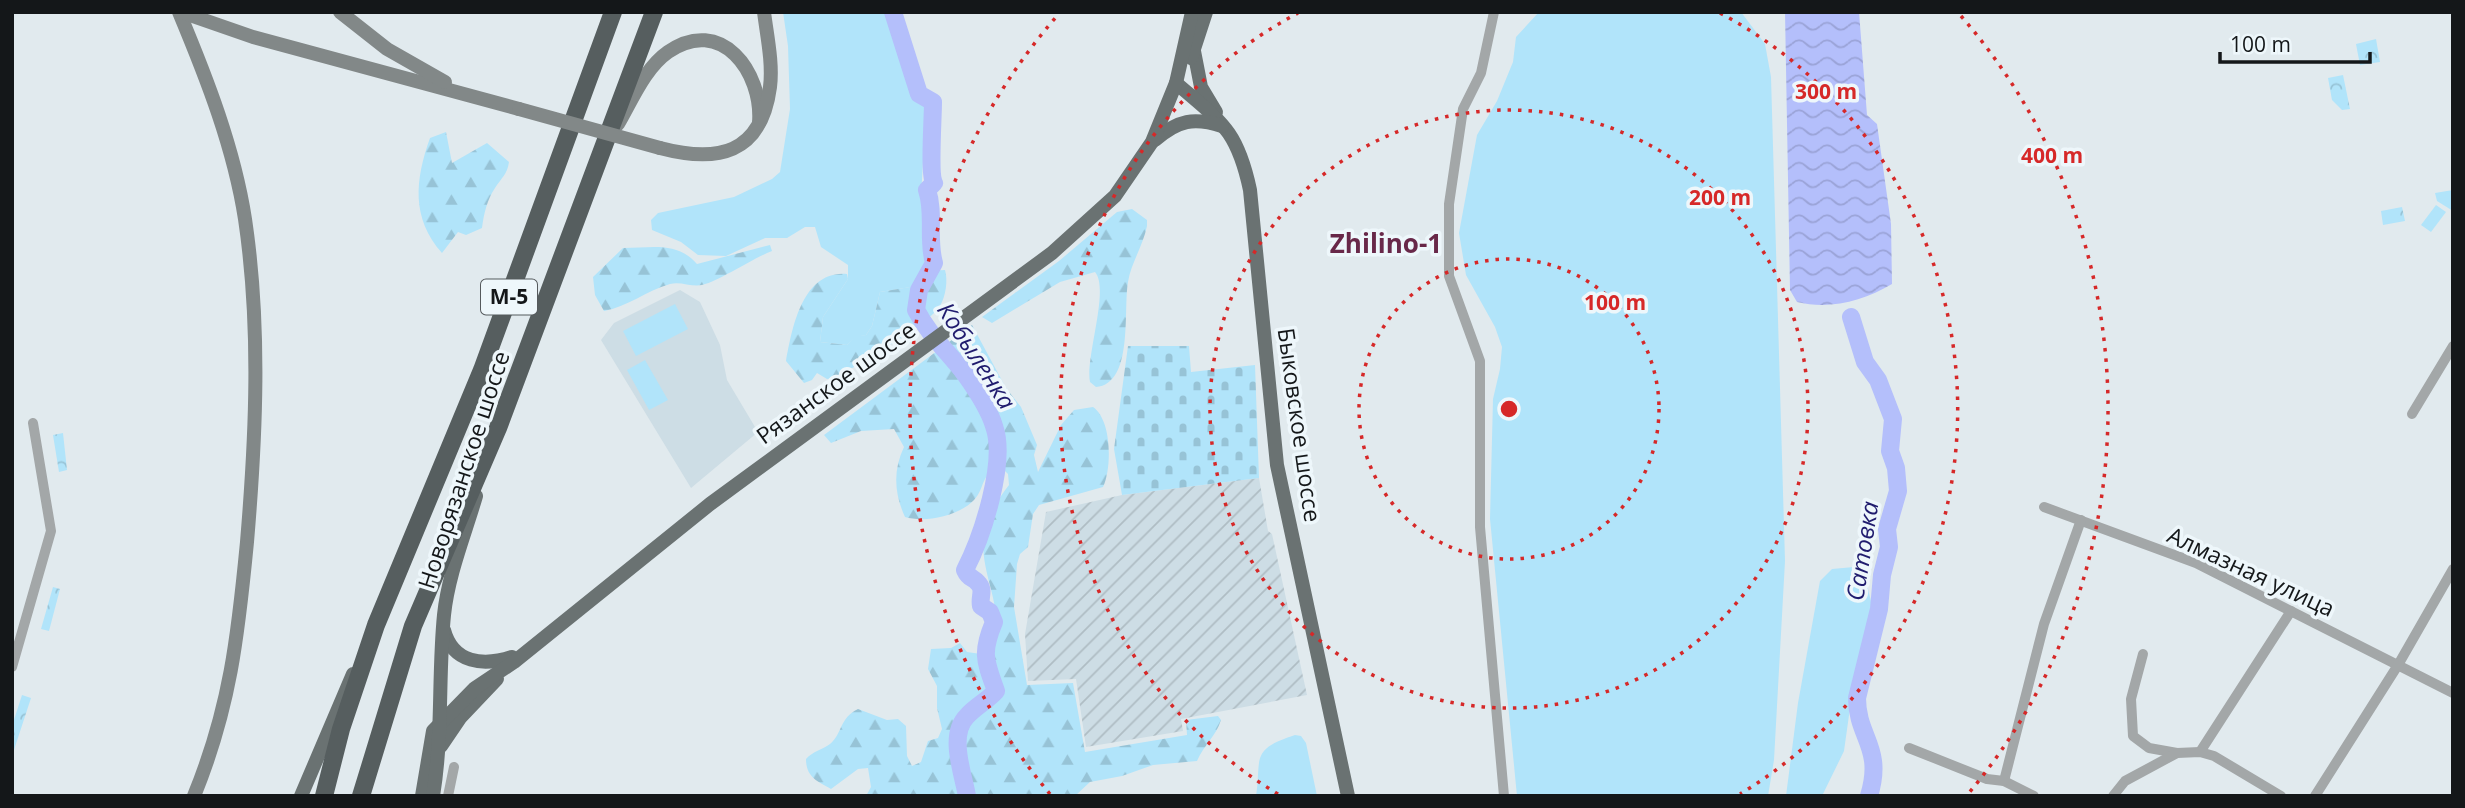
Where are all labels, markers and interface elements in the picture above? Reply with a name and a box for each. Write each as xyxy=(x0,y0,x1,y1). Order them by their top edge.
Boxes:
scale bar xyxy=(2220,21,2370,65)
text: 100 m xyxy=(2230,30,2291,58)
text: 300 m xyxy=(1795,77,1857,105)
text: 400 m xyxy=(2021,141,2083,169)
text: 200 m xyxy=(1689,183,1751,211)
district label: Zhilino-1 xyxy=(1330,225,1442,261)
road number: М-5 xyxy=(481,280,537,314)
text: 100 m xyxy=(1584,288,1646,316)
water label: Кобыленка xyxy=(930,295,1024,416)
street label: Рязанское шоссе xyxy=(749,313,922,451)
street label: Быковское шоссе xyxy=(1271,326,1329,524)
street label: Новорязанское шоссе xyxy=(410,347,517,593)
centre of rings xyxy=(1497,397,1521,421)
water label: Сатовка xyxy=(1837,498,1886,603)
street label: Алмазная улица xyxy=(2163,518,2340,624)

